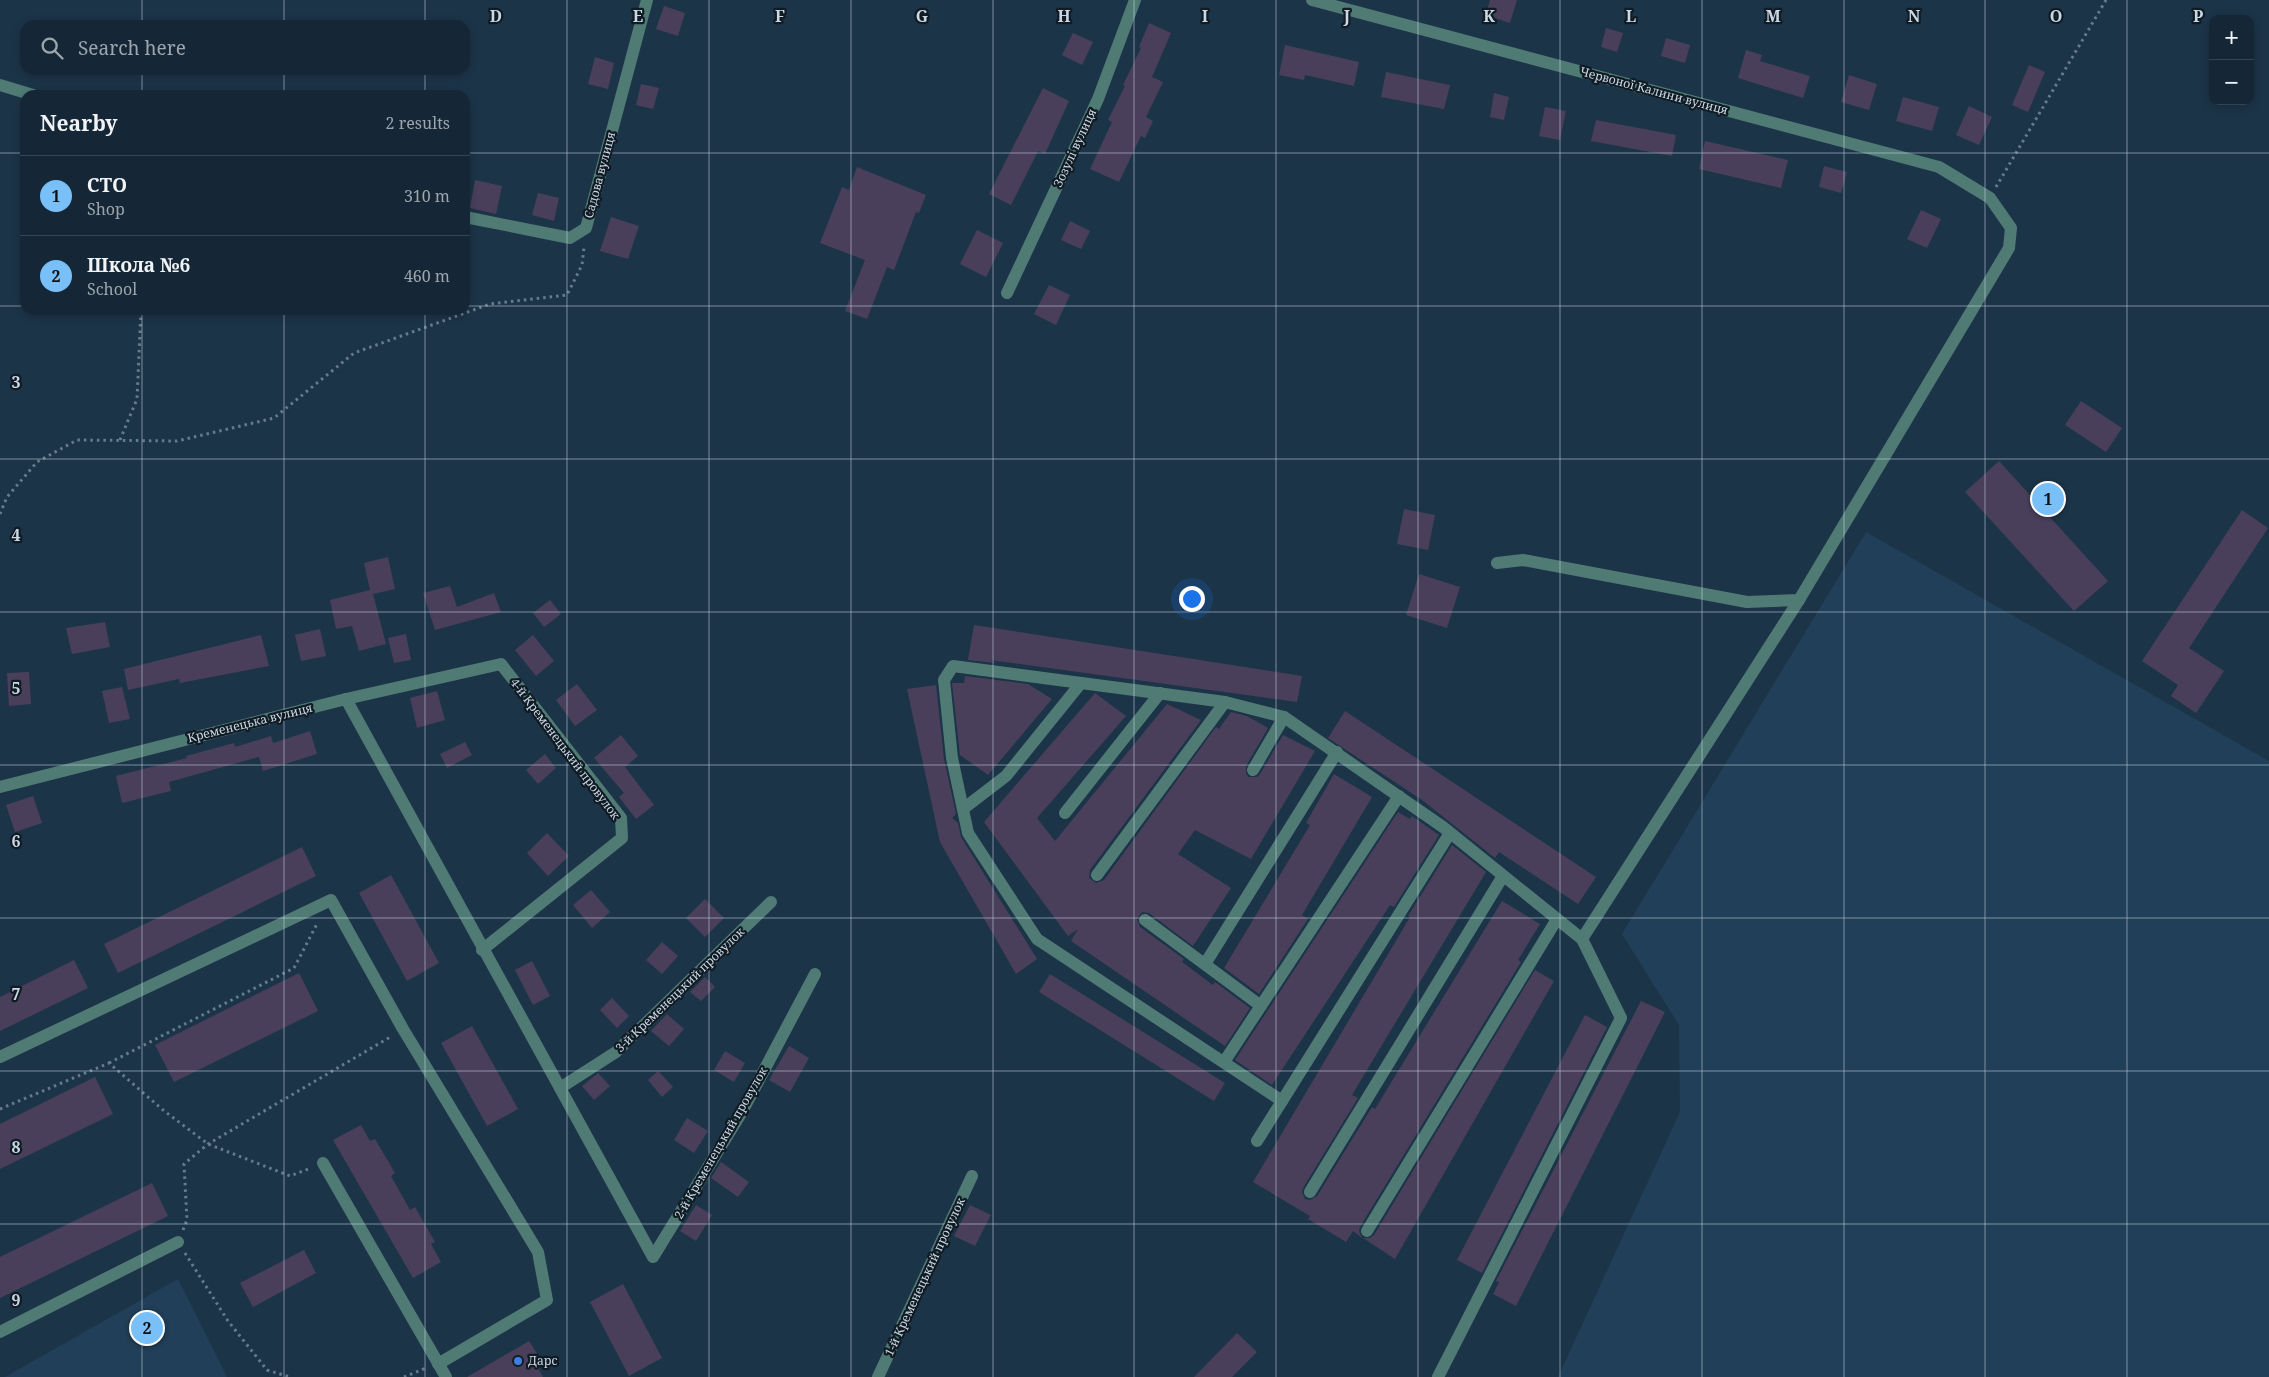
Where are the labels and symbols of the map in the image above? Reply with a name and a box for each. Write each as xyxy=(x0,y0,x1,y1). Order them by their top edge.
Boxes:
text: D xyxy=(490,5,502,27)
text: E xyxy=(633,5,643,27)
text: F xyxy=(775,5,785,27)
text: G xyxy=(916,5,928,27)
text: H xyxy=(1057,5,1071,27)
text: I xyxy=(1202,5,1208,27)
text: J xyxy=(1343,5,1351,27)
text: K xyxy=(1483,5,1495,27)
text: L xyxy=(1626,5,1636,27)
text: M xyxy=(1765,5,1781,27)
text: N xyxy=(1908,5,1921,27)
text: O xyxy=(2050,5,2062,27)
text: P xyxy=(2193,5,2203,27)
street label: Червоної Калини вулиця xyxy=(1578,63,1730,119)
street label: Зозулі вулиця xyxy=(1049,106,1100,190)
street label: Садова вулиця xyxy=(580,130,619,220)
text: 3 xyxy=(11,371,21,393)
pin: 1 xyxy=(2032,480,2064,518)
text: 4 xyxy=(11,524,21,546)
your location xyxy=(1179,586,1205,612)
street label: 4-й Кременецький провулок xyxy=(507,674,625,824)
text: 5 xyxy=(11,677,21,699)
street label: Кременецька вулиця xyxy=(186,699,314,746)
text: 6 xyxy=(11,830,21,852)
street label: 3-й Кременецький провулок xyxy=(611,923,748,1056)
text: 7 xyxy=(11,983,21,1005)
street label: 2-й Кременецький провулок xyxy=(670,1063,772,1222)
text: 8 xyxy=(11,1136,21,1158)
street label: 1-й Кременецький провулок xyxy=(880,1194,969,1359)
text: 9 xyxy=(11,1289,21,1311)
pin: 2 xyxy=(131,1309,163,1347)
place label: Дарс xyxy=(528,1352,557,1369)
marker: Дарс xyxy=(512,1355,524,1367)

